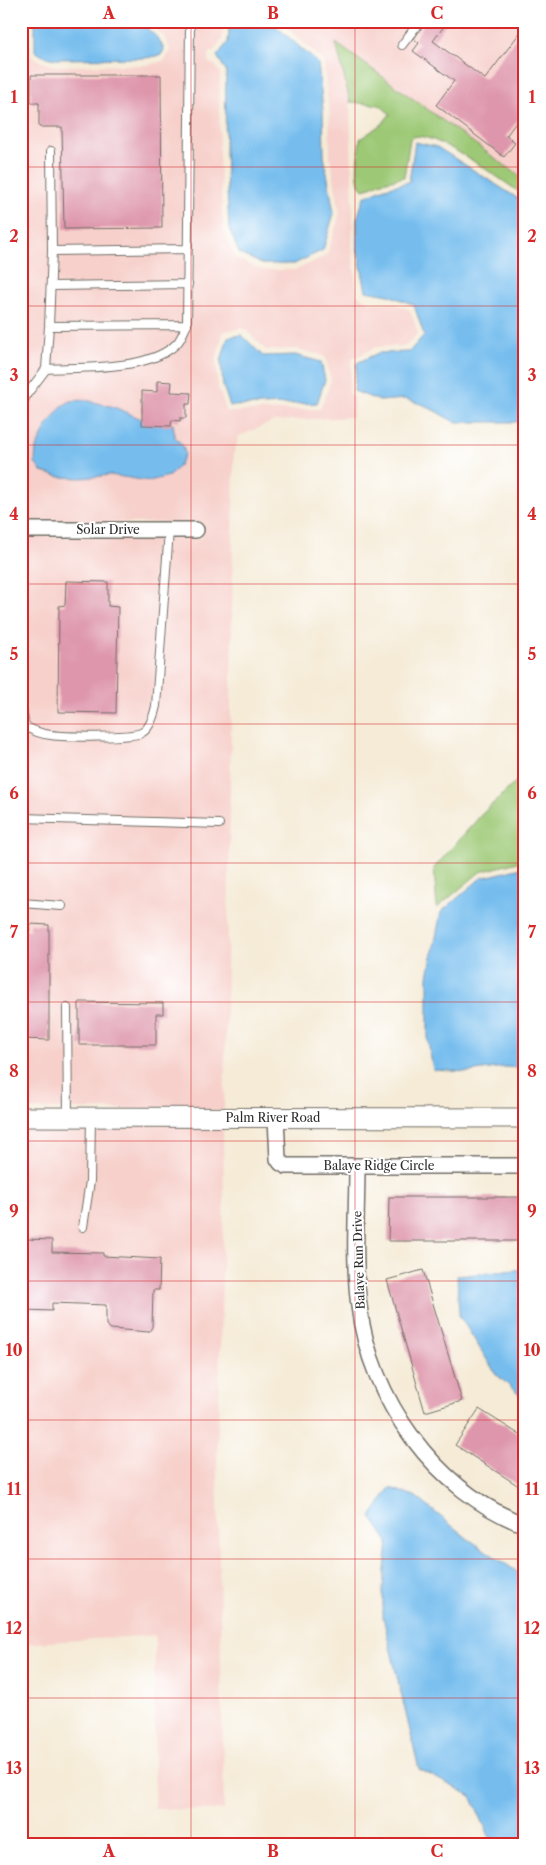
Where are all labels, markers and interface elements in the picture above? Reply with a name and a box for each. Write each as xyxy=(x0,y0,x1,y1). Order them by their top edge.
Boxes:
text: A xyxy=(102,3,116,23)
text: B xyxy=(267,3,279,23)
text: C xyxy=(431,3,443,23)
text: 1 xyxy=(10,87,18,107)
text: 1 xyxy=(528,87,536,107)
text: 2 xyxy=(9,226,19,246)
text: 2 xyxy=(527,226,537,246)
text: 3 xyxy=(9,365,19,385)
text: 3 xyxy=(527,365,537,385)
text: 4 xyxy=(9,504,19,524)
text: 4 xyxy=(527,504,537,524)
street label: Solar Drive xyxy=(76,522,140,537)
text: 5 xyxy=(10,644,19,664)
text: 5 xyxy=(528,644,537,664)
text: 6 xyxy=(9,783,19,803)
text: 6 xyxy=(527,783,537,803)
text: 7 xyxy=(10,922,19,942)
text: 7 xyxy=(528,922,537,942)
text: 8 xyxy=(9,1061,19,1081)
text: 8 xyxy=(527,1061,537,1081)
street label: Palm River Road xyxy=(226,1110,321,1125)
street label: Balaye Ridge Circle xyxy=(324,1158,435,1173)
text: 9 xyxy=(9,1201,19,1221)
text: 9 xyxy=(527,1201,537,1221)
street label: Balaye Run Drive xyxy=(349,1210,368,1310)
text: 10 xyxy=(5,1340,23,1360)
text: 10 xyxy=(523,1340,541,1360)
text: 11 xyxy=(7,1479,22,1499)
text: 11 xyxy=(525,1479,540,1499)
text: 12 xyxy=(6,1618,22,1638)
text: 12 xyxy=(524,1618,540,1638)
text: 13 xyxy=(6,1758,22,1778)
text: 13 xyxy=(524,1758,540,1778)
text: A xyxy=(102,1841,116,1861)
text: B xyxy=(267,1841,279,1861)
text: C xyxy=(431,1841,443,1861)

